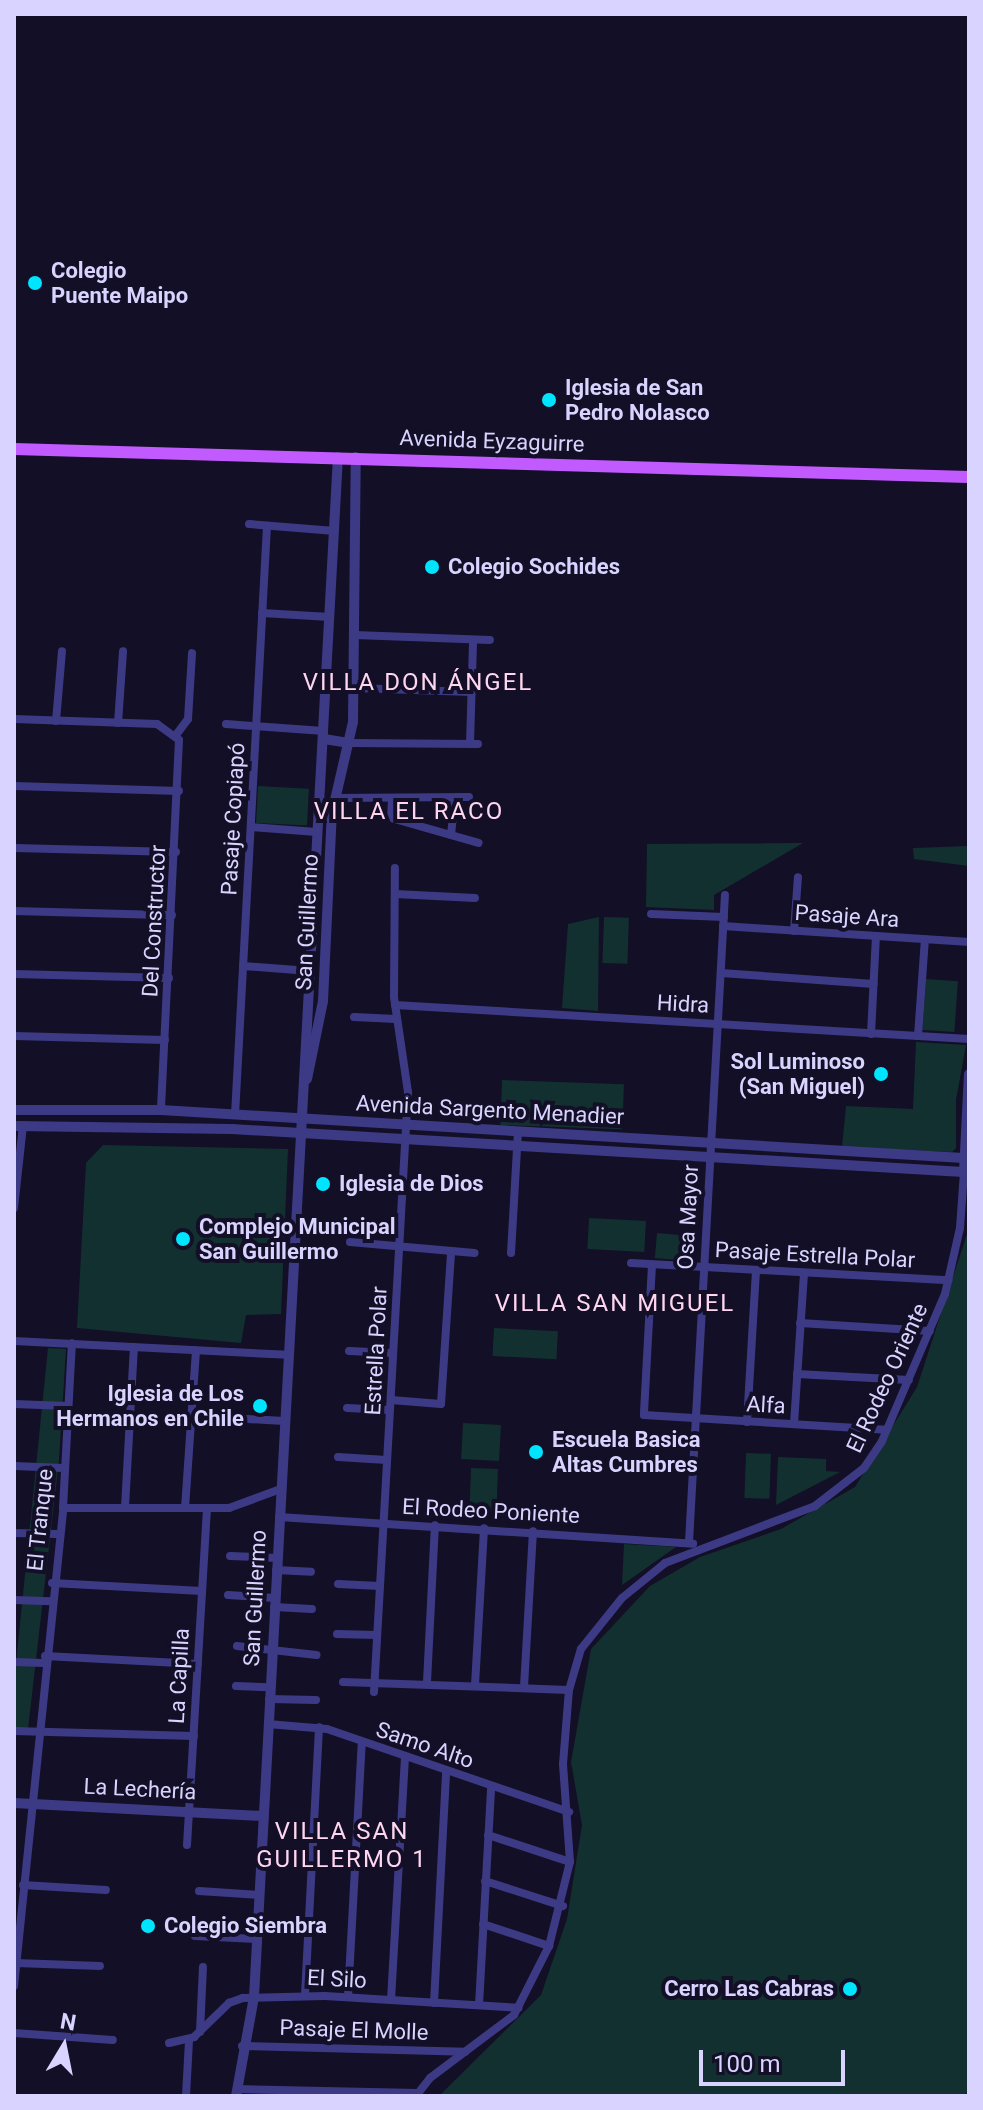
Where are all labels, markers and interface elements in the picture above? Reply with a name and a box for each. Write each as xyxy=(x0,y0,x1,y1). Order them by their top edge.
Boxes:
place label: Colegio Puente Maipo xyxy=(51,257,188,308)
marker: Colegio Puente Maipo xyxy=(26,274,44,292)
place label: Iglesia de San Pedro Nolasco xyxy=(565,374,710,426)
marker: Iglesia de San Pedro Nolasco xyxy=(540,391,558,409)
street label: Avenida Eyzaguirre xyxy=(399,425,585,457)
place label: Colegio Sochides xyxy=(448,554,620,580)
marker: Colegio Sochides xyxy=(423,558,441,576)
district label: VILLA DON ÁNGEL xyxy=(303,669,533,697)
street label: Pasaje Copiapó xyxy=(216,742,250,896)
district label: VILLA EL RACO xyxy=(314,798,504,826)
street label: Del Constructor xyxy=(137,844,171,998)
street label: San Guillermo xyxy=(290,853,324,991)
street label: Pasaje Ara xyxy=(794,899,900,933)
street label: Hidra xyxy=(656,989,710,1019)
place label: Sol Luminoso (San Miguel) xyxy=(730,1048,865,1100)
marker: Sol Luminoso (San Miguel) xyxy=(872,1065,890,1083)
street label: Avenida Sargento Menadier xyxy=(355,1090,625,1130)
street label: Osa Mayor xyxy=(672,1164,704,1270)
place label: Iglesia de Dios xyxy=(339,1171,484,1197)
marker: Iglesia de Dios xyxy=(314,1175,332,1193)
place label: Complejo Municipal San Guillermo xyxy=(199,1213,396,1264)
marker: Complejo Municipal San Guillermo xyxy=(174,1230,192,1248)
street label: Pasaje Estrella Polar xyxy=(714,1237,916,1273)
street label: Estrella Polar xyxy=(359,1286,393,1416)
district label: VILLA SAN MIGUEL xyxy=(495,1290,735,1318)
street label: El Rodeo Oriente xyxy=(841,1299,933,1457)
place label: Iglesia de Los Hermanos en Chile xyxy=(56,1380,244,1432)
street label: Alfa xyxy=(746,1391,786,1419)
marker: Iglesia de Los Hermanos en Chile xyxy=(251,1397,269,1415)
place label: Escuela Basica Altas Cumbres xyxy=(552,1426,701,1478)
marker: Escuela Basica Altas Cumbres xyxy=(527,1443,545,1461)
street label: El Tranque xyxy=(21,1467,59,1573)
street label: El Rodeo Poniente xyxy=(401,1493,581,1529)
street label: San Guillermo xyxy=(238,1529,272,1667)
street label: La Capilla xyxy=(163,1627,195,1725)
street label: Samo Alto xyxy=(373,1716,477,1774)
street label: La Lechería xyxy=(83,1773,197,1805)
district label: VILLA SAN GUILLERMO 1 xyxy=(256,1818,428,1874)
place label: Colegio Siembra xyxy=(164,1913,327,1939)
marker: Colegio Siembra xyxy=(139,1917,157,1935)
street label: El Silo xyxy=(307,1964,367,1994)
place label: Cerro Las Cabras xyxy=(664,1976,834,2002)
marker: Cerro Las Cabras xyxy=(841,1980,859,1998)
north arrow xyxy=(24,2006,104,2086)
text: N xyxy=(58,2008,78,2036)
street label: Pasaje El Molle xyxy=(279,2014,429,2046)
scale bar xyxy=(703,2034,849,2084)
text: 100 m xyxy=(713,2050,780,2078)

